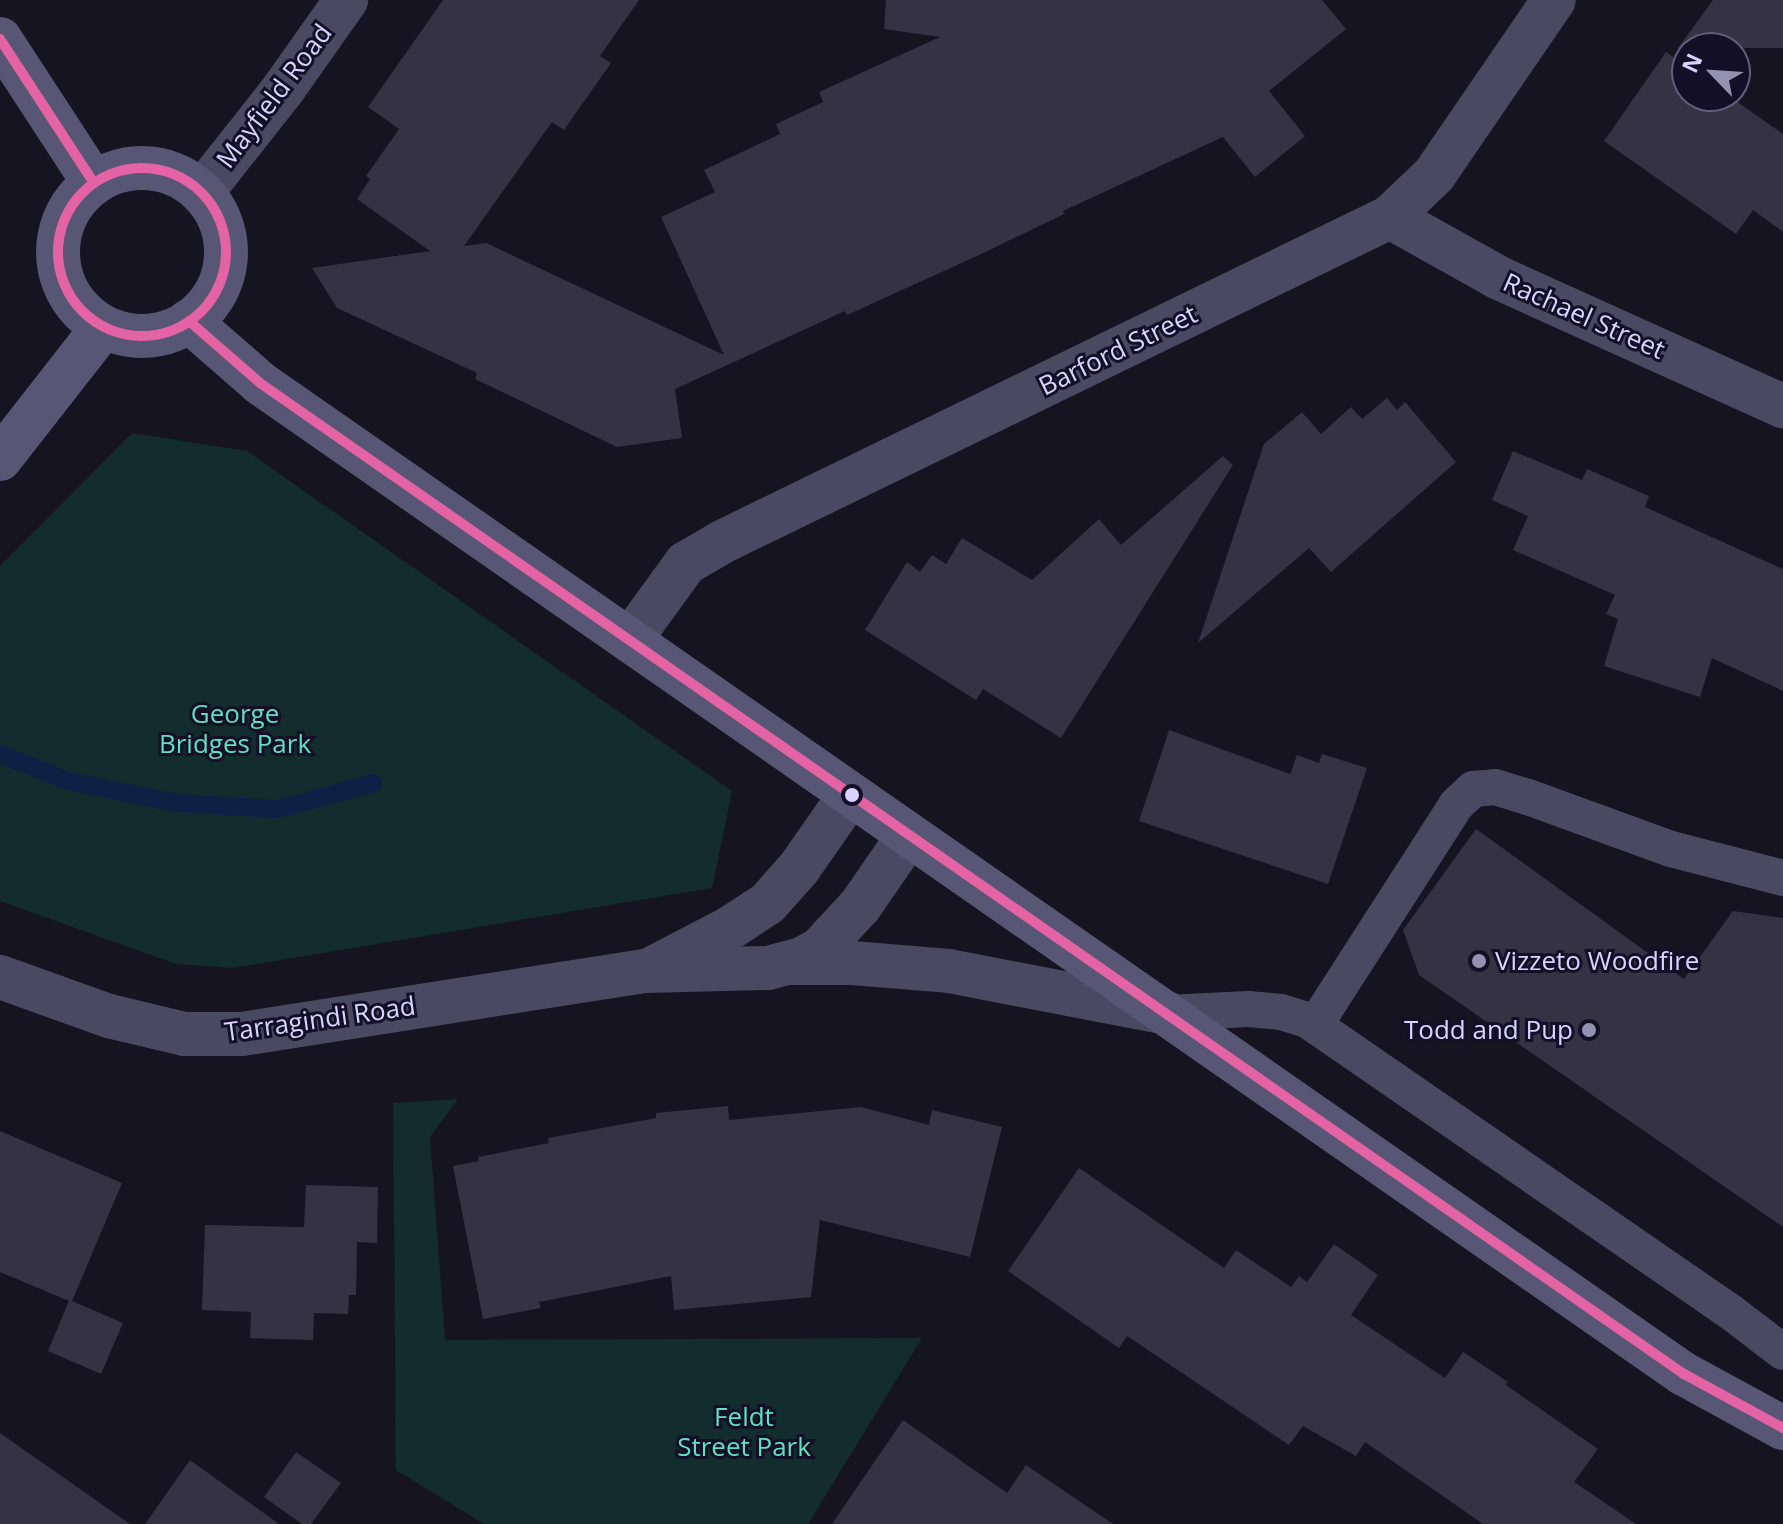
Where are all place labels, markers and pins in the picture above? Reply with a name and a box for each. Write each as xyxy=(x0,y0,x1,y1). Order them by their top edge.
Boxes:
unlabelled marker xyxy=(844,787,860,803)
place label: Vizzeto Woodfire xyxy=(1495,945,1699,977)
marker: Vizzeto Woodfire xyxy=(1470,952,1488,970)
place label: Todd and Pup xyxy=(1404,1014,1573,1046)
marker: Todd and Pup xyxy=(1580,1021,1598,1039)

